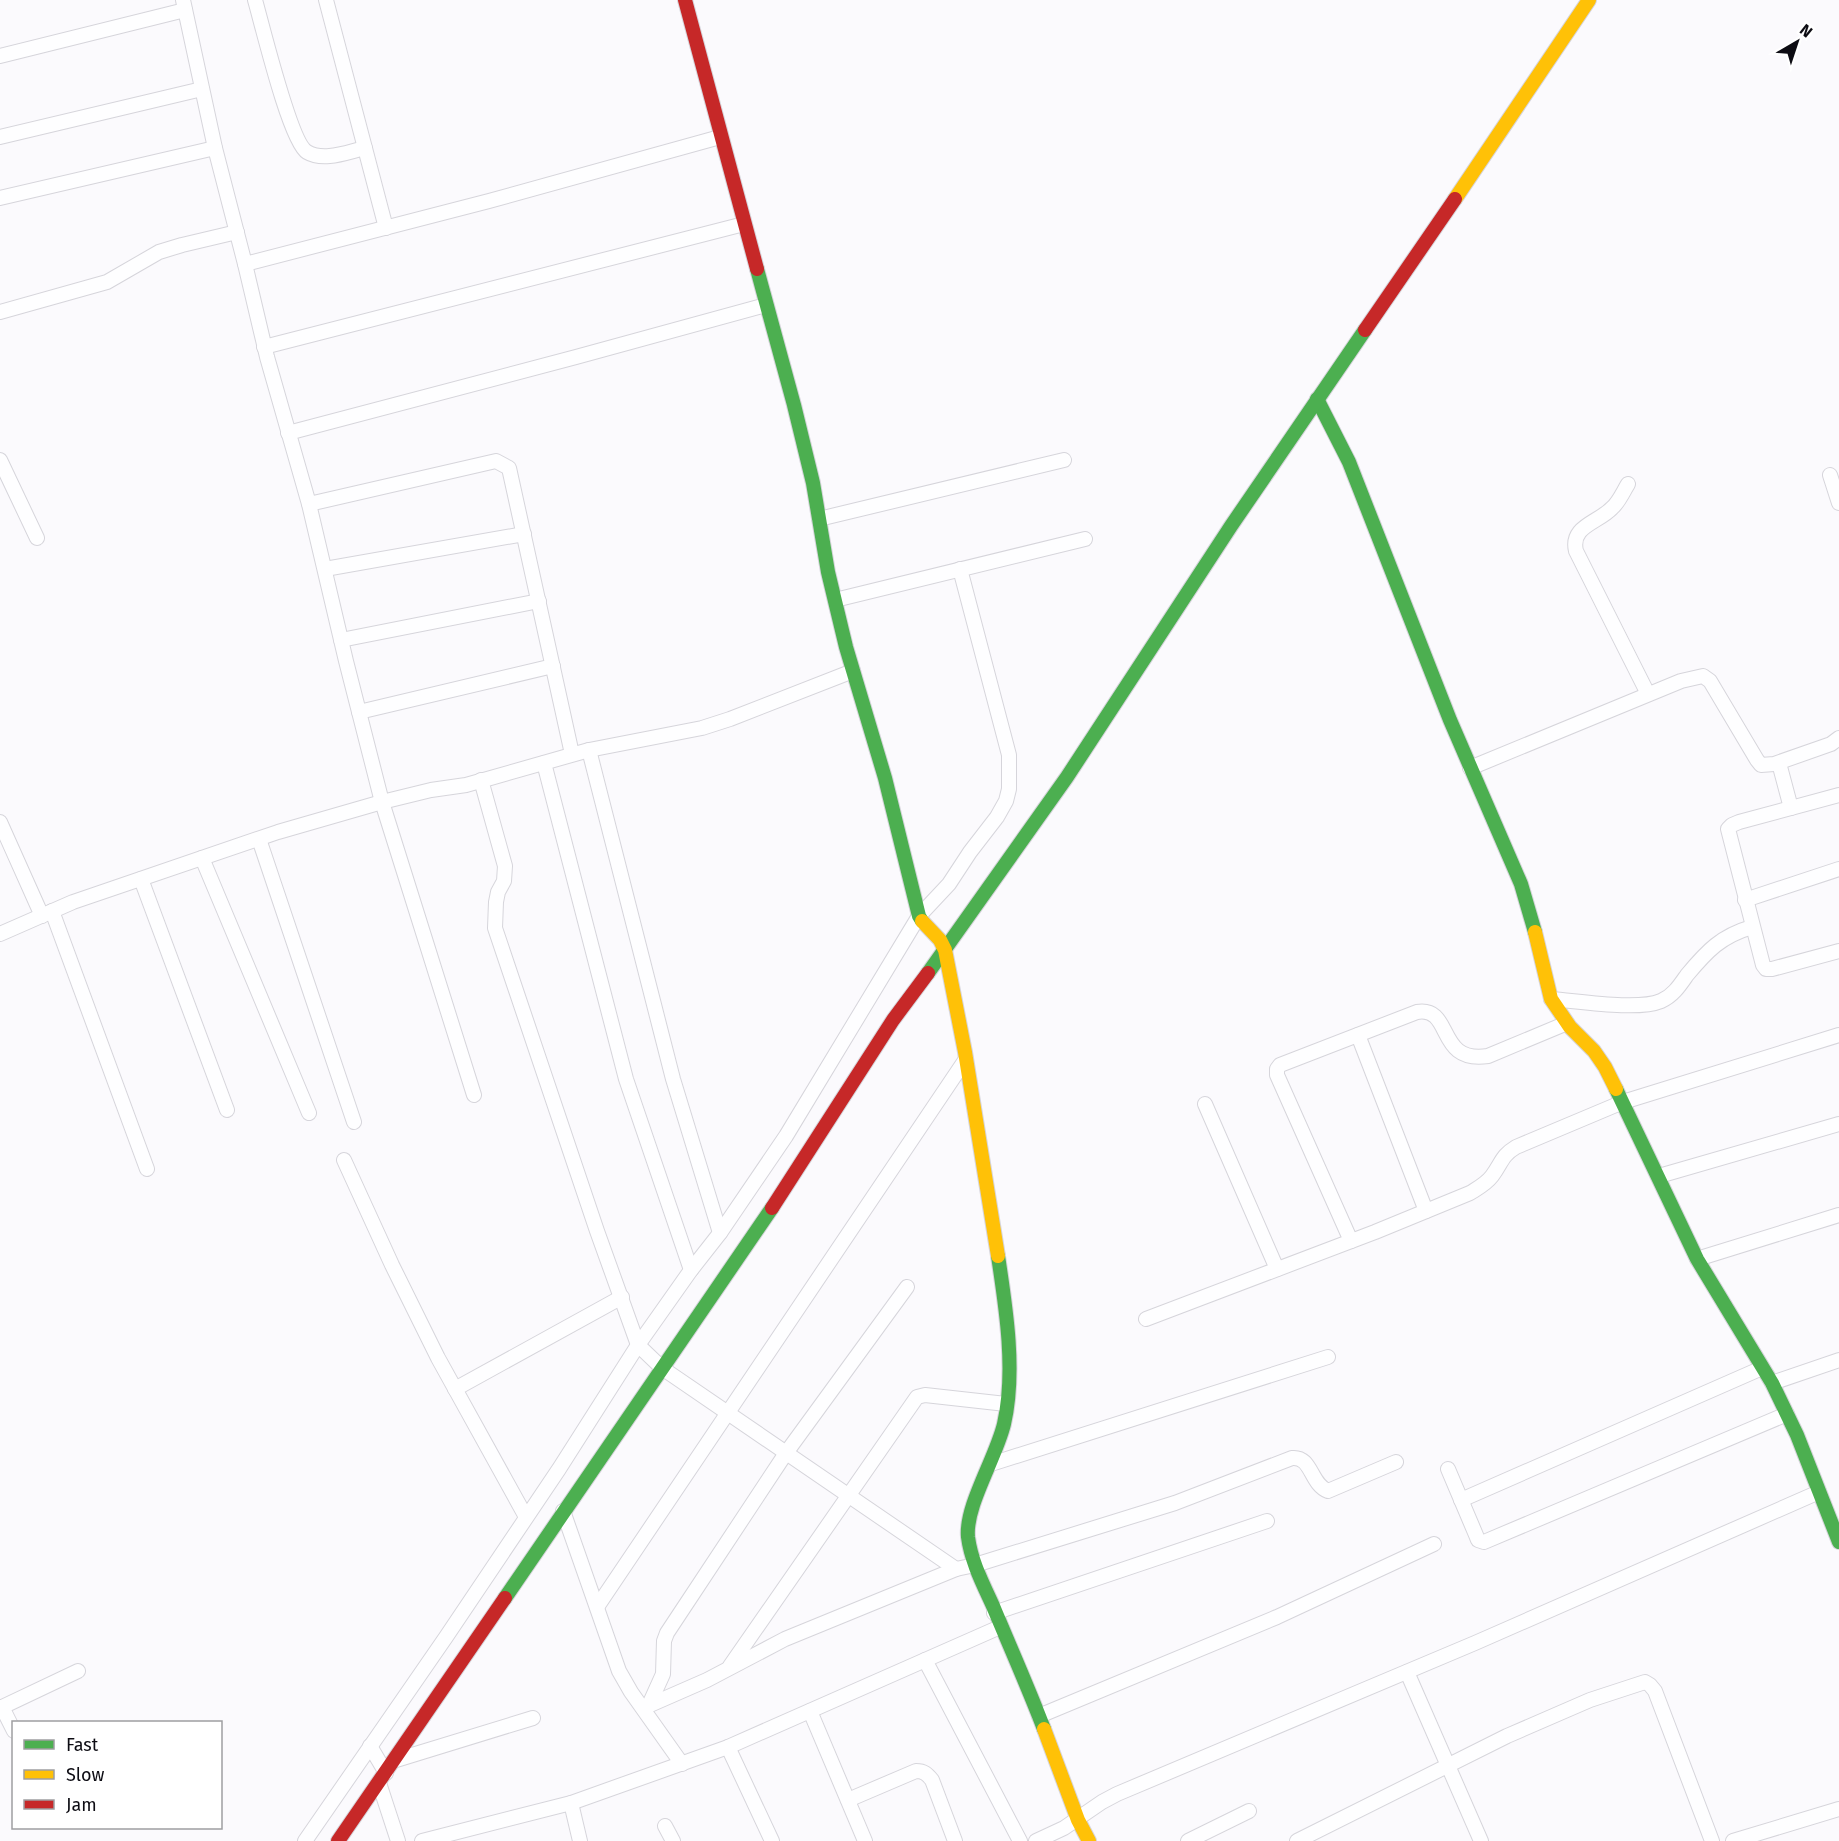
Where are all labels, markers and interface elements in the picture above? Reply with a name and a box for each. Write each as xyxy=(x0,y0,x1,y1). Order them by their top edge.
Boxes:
north arrow xyxy=(1767,12,1827,72)
text: N xyxy=(1796,20,1816,41)
legend xyxy=(12,1721,222,1829)
text: Fast xyxy=(66,1734,99,1756)
text: Slow xyxy=(66,1764,105,1786)
text: Jam xyxy=(66,1794,97,1816)

